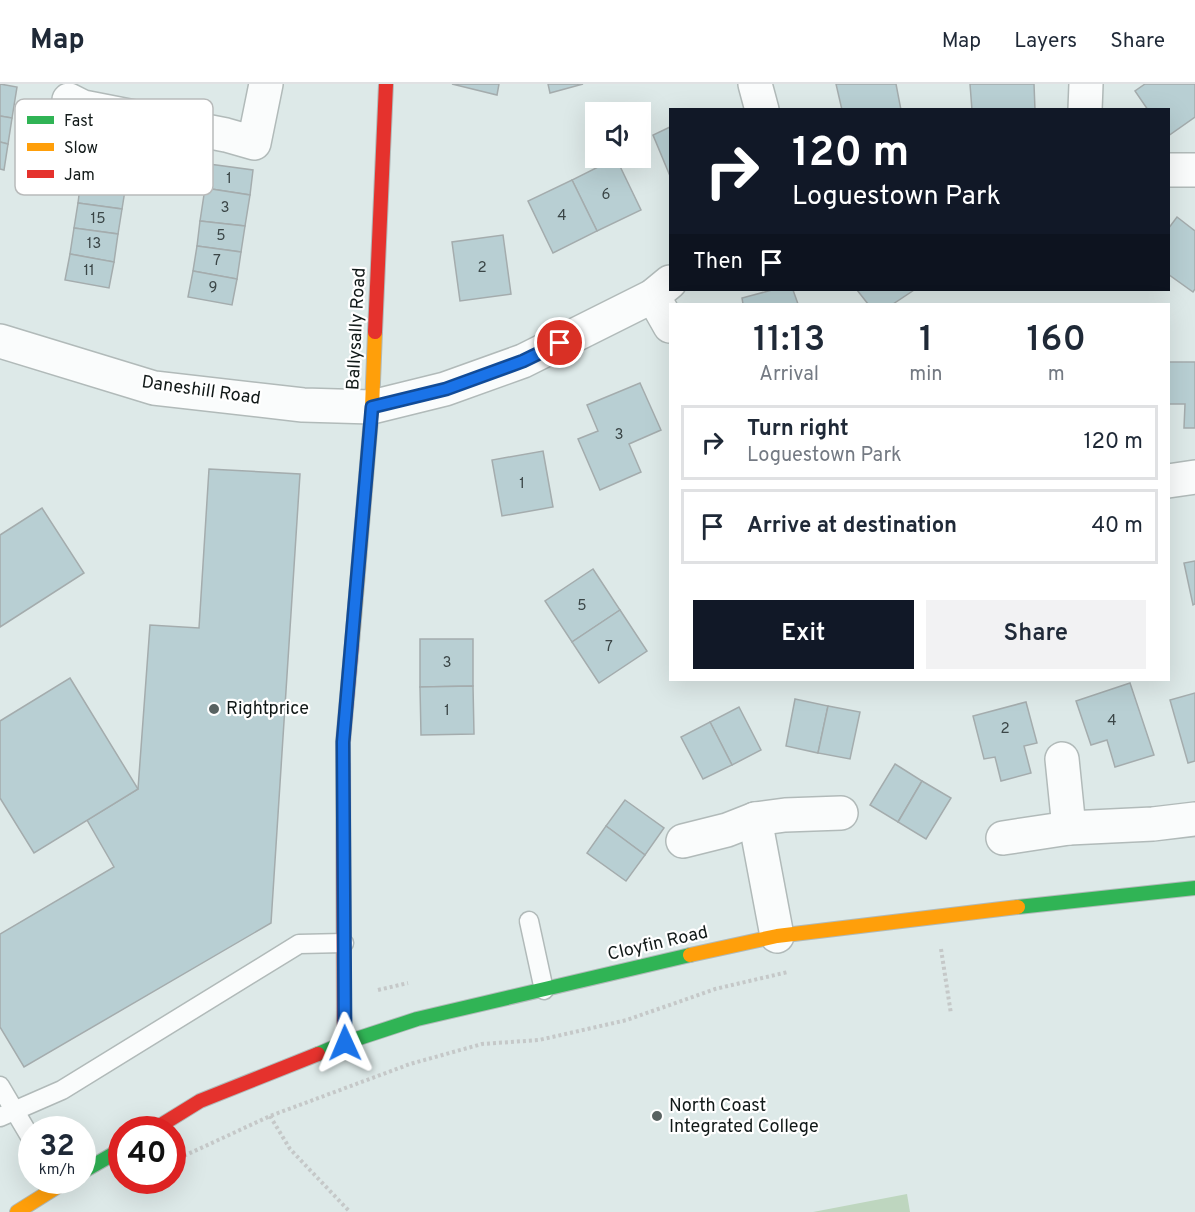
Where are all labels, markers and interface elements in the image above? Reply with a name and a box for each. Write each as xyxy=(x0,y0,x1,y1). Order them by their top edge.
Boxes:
text: Map xyxy=(30,23,85,59)
text: Map xyxy=(942,28,981,55)
text: Layers xyxy=(1014,28,1077,55)
text: Share xyxy=(1110,28,1165,55)
legend xyxy=(15,99,213,195)
map controls xyxy=(585,102,651,168)
button: sound xyxy=(585,102,651,168)
text: Fast xyxy=(64,112,94,132)
text: 120 m xyxy=(792,128,909,181)
icon: right xyxy=(693,132,771,210)
text: Slow xyxy=(64,139,98,159)
text: Jam xyxy=(64,166,95,186)
house number: 1 xyxy=(226,170,232,189)
text: Loguestown Park xyxy=(792,180,1001,214)
house number: 6 xyxy=(602,186,611,205)
house number: 3 xyxy=(220,199,230,218)
house number: 4 xyxy=(557,207,567,226)
house number: 15 xyxy=(91,210,105,229)
house number: 5 xyxy=(216,227,226,246)
house number: 13 xyxy=(87,235,101,254)
icon: arrive xyxy=(755,246,788,279)
text: Then xyxy=(693,249,743,276)
house number: 7 xyxy=(213,252,221,271)
house number: 2 xyxy=(477,259,487,278)
house number: 11 xyxy=(83,262,95,281)
street label: Ballysally Road xyxy=(342,267,372,391)
house number: 9 xyxy=(209,279,217,298)
pin xyxy=(534,317,585,368)
text: 11:13 xyxy=(753,318,825,364)
text: 1 xyxy=(919,318,933,364)
text: 160 xyxy=(1027,318,1086,364)
icon: arrive xyxy=(543,326,576,359)
text: Arrival xyxy=(759,362,819,388)
text: min xyxy=(909,362,943,388)
text: m xyxy=(1048,362,1065,388)
street label: Daneshill Road xyxy=(140,371,262,411)
text: Turn right xyxy=(747,416,849,443)
house number: 3 xyxy=(614,426,624,445)
icon: right xyxy=(696,426,729,459)
text: 120 m xyxy=(1083,429,1143,456)
text: Loguestown Park xyxy=(747,443,902,469)
house number: 1 xyxy=(519,475,525,494)
icon: arrive xyxy=(696,510,729,543)
text: Arrive at destination xyxy=(747,513,957,540)
text: 40 m xyxy=(1091,513,1143,540)
house number: 5 xyxy=(577,597,587,616)
button: Exit xyxy=(693,600,914,669)
button: Share xyxy=(926,600,1146,669)
house number: 7 xyxy=(605,638,613,657)
house number: 3 xyxy=(442,654,452,673)
place label: Rightprice xyxy=(226,698,309,721)
marker: Rightprice xyxy=(207,702,221,716)
house number: 1 xyxy=(444,702,450,721)
house number: 4 xyxy=(1107,712,1117,731)
house number: 2 xyxy=(1000,720,1010,739)
street label: Cloyfin Road xyxy=(605,921,711,967)
position arrow xyxy=(313,1011,377,1075)
place label: North Coast Integrated College xyxy=(669,1095,819,1139)
marker: North Coast Integrated College xyxy=(650,1109,664,1123)
speed limit sign: 40 xyxy=(108,1116,186,1194)
text: 32 xyxy=(39,1129,75,1166)
text: km/h xyxy=(39,1161,75,1180)

